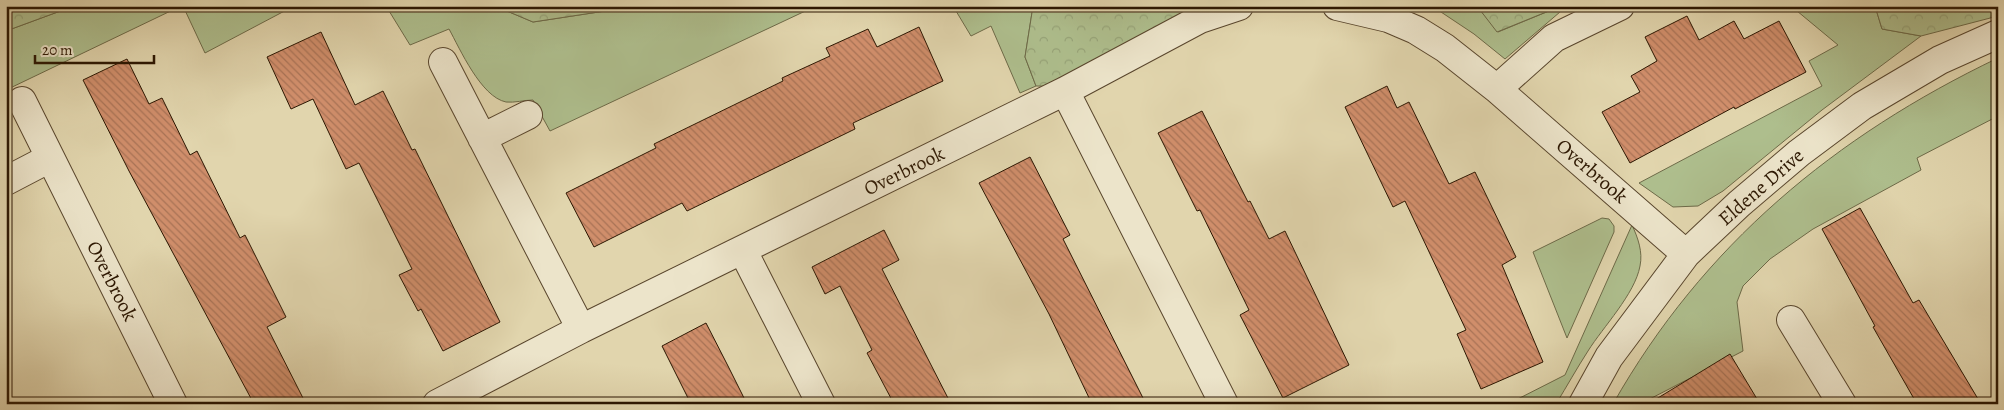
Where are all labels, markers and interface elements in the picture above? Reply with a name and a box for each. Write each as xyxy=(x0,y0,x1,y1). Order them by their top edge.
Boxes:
scale bar xyxy=(35,32,154,64)
text: 20 m xyxy=(42,40,73,60)
street label: Overbrook xyxy=(1550,132,1634,210)
street label: Overbrook xyxy=(859,140,949,202)
street label: Eldene Drive xyxy=(1712,142,1810,232)
street label: Overbrook xyxy=(80,236,144,326)

